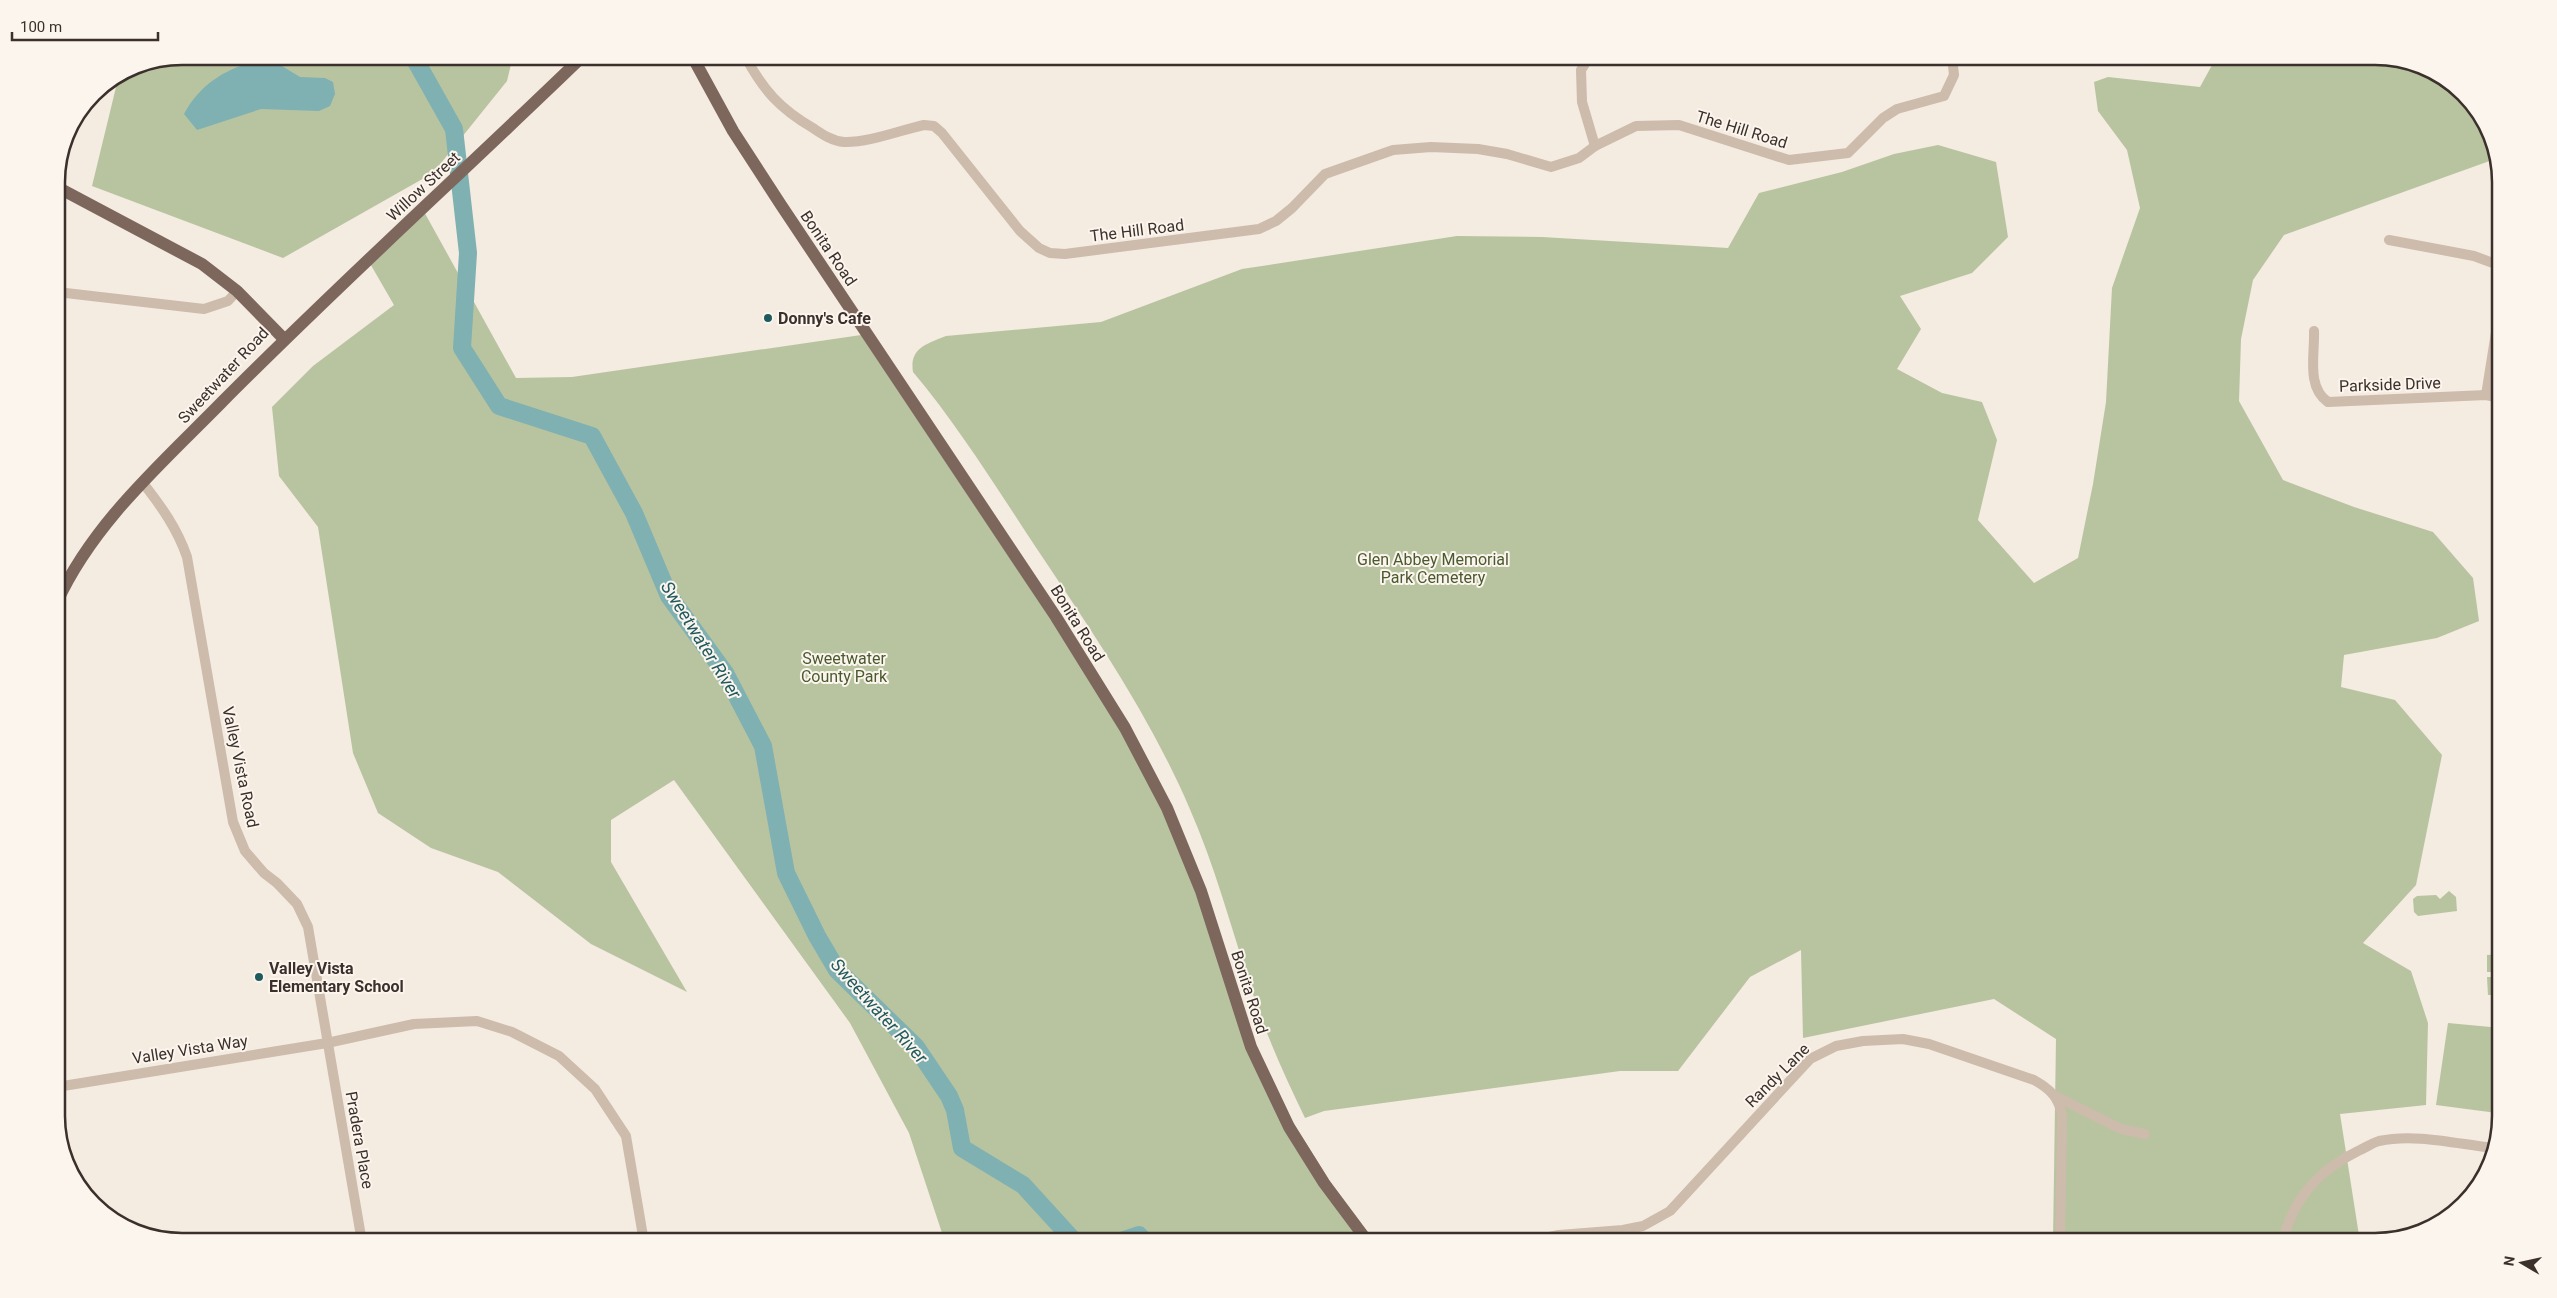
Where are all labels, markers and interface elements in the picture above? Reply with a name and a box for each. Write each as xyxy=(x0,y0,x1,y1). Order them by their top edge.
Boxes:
scale bar xyxy=(12,10,159,42)
text: 100 m xyxy=(20,18,62,36)
street label: The Hill Road xyxy=(1694,107,1790,152)
street label: Willow Street xyxy=(383,148,464,225)
street label: Bonita Road xyxy=(797,207,861,289)
street label: The Hill Road xyxy=(1089,215,1185,246)
place label: Donny's Cafe xyxy=(778,309,871,328)
marker: Donny's Cafe xyxy=(762,312,774,324)
street label: Sweetwater Road xyxy=(174,323,273,427)
street label: Parkside Drive xyxy=(2339,373,2441,396)
park label: Glen Abbey Memorial Park Cemetery xyxy=(1357,550,1509,587)
water label: Sweetwater River xyxy=(657,577,746,703)
street label: Bonita Road xyxy=(1047,582,1109,665)
park label: Sweetwater County Park xyxy=(801,649,888,686)
street label: Valley Vista Road xyxy=(218,705,263,829)
street label: Bonita Road xyxy=(1227,948,1272,1036)
water label: Sweetwater River xyxy=(827,954,933,1068)
place label: Valley Vista Elementary School xyxy=(269,959,404,996)
marker: Valley Vista Elementary School xyxy=(253,971,265,983)
street label: Valley Vista Way xyxy=(131,1031,250,1068)
street label: Randy Lane xyxy=(1741,1039,1813,1111)
street label: Pradera Place xyxy=(342,1090,377,1190)
north arrow xyxy=(2497,1238,2547,1288)
text: N xyxy=(2500,1255,2518,1267)

